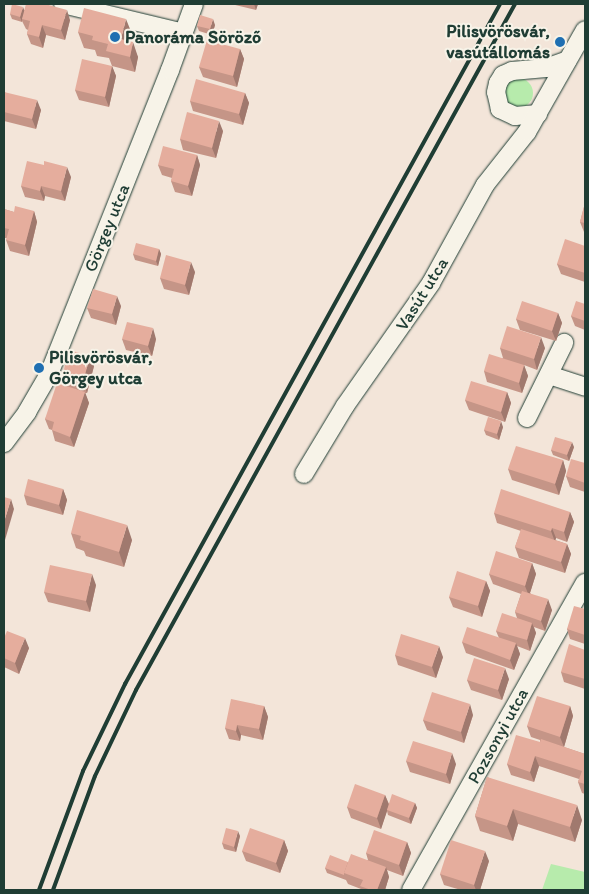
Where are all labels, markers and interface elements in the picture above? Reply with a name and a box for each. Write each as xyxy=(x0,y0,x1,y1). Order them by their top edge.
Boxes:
place label: Pilisvörösvár, vasútállomás xyxy=(446,21,550,64)
place label: Panoráma Söröző xyxy=(125,26,261,48)
marker: Panoráma Söröző xyxy=(109,31,121,43)
marker: Pilisvörösvár, vasútállomás xyxy=(554,36,566,48)
street label: Görgey utca xyxy=(80,181,134,275)
street label: Vasút utca xyxy=(391,254,453,334)
place label: Pilisvörösvár, Görgey utca xyxy=(49,347,153,389)
marker: Pilisvörösvár, Görgey utca xyxy=(33,362,45,374)
street label: Pozsonyi utca xyxy=(463,685,533,787)

